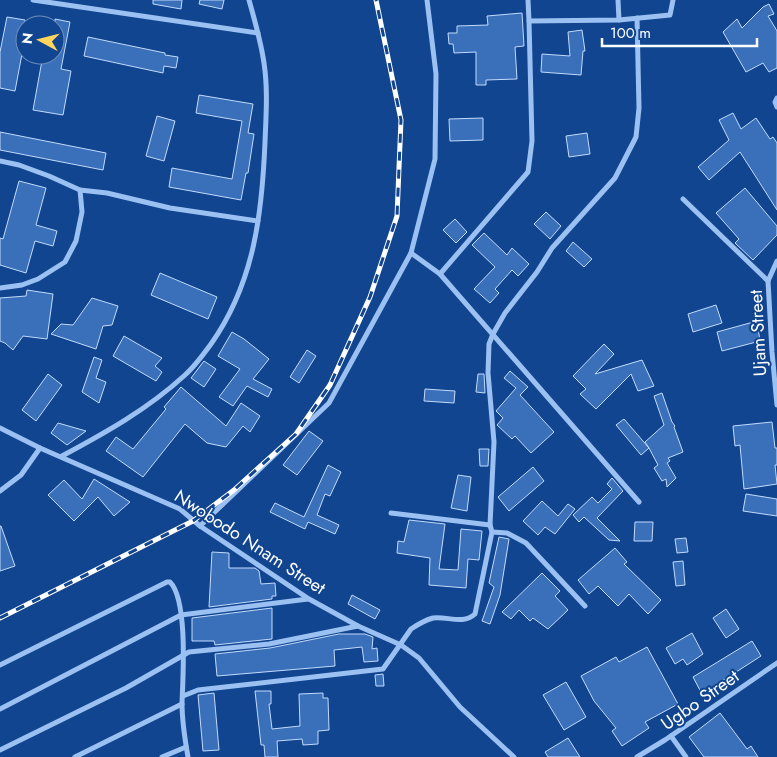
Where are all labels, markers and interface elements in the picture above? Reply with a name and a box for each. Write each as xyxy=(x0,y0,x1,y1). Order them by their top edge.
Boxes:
north arrow xyxy=(15,15,65,65)
scale bar xyxy=(602,15,757,47)
text: 100 m xyxy=(610,22,651,44)
text: N xyxy=(16,32,38,45)
street label: Ujam Street xyxy=(743,288,773,377)
street label: Nwobodo Nnam Street xyxy=(169,483,331,601)
street label: Ugbo Street xyxy=(656,663,745,736)

